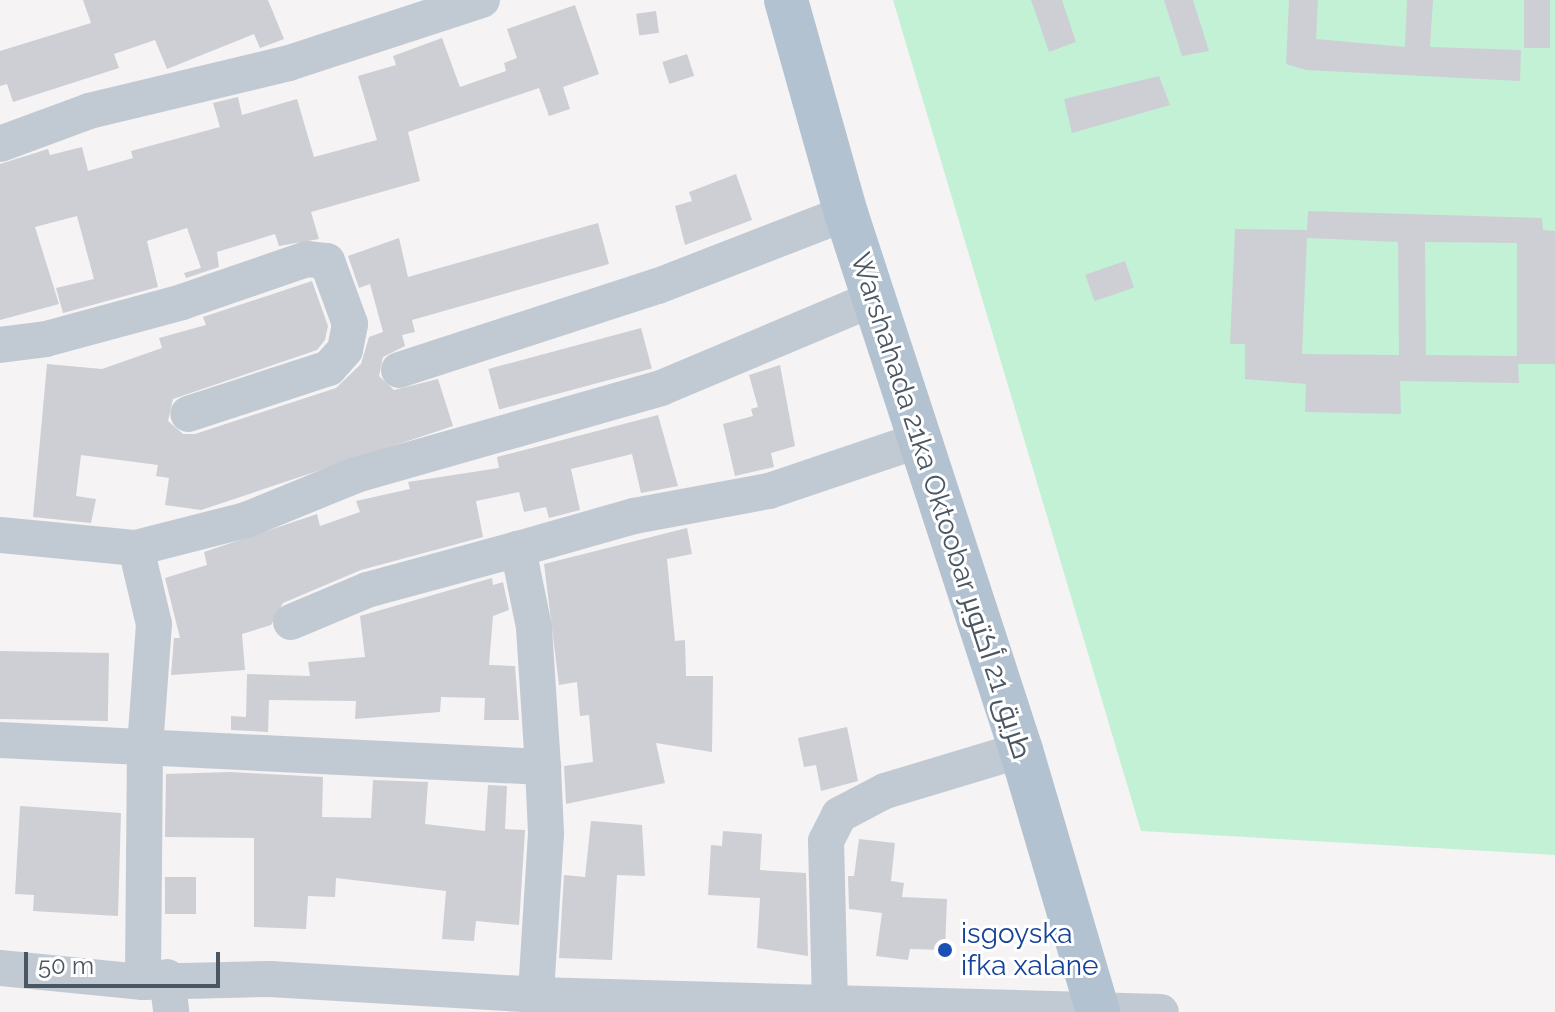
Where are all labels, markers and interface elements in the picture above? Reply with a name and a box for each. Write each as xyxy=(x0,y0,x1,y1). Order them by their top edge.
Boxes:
street label: Warshahada 21ka Oktoobar طريق 21 أكتوبر xyxy=(843,248,1039,764)
place label: isgoyska ifka xalane xyxy=(961,917,1098,983)
scale bar xyxy=(28,936,224,986)
marker: isgoyska ifka xalane xyxy=(936,941,954,959)
text: 50 m xyxy=(38,951,94,980)

